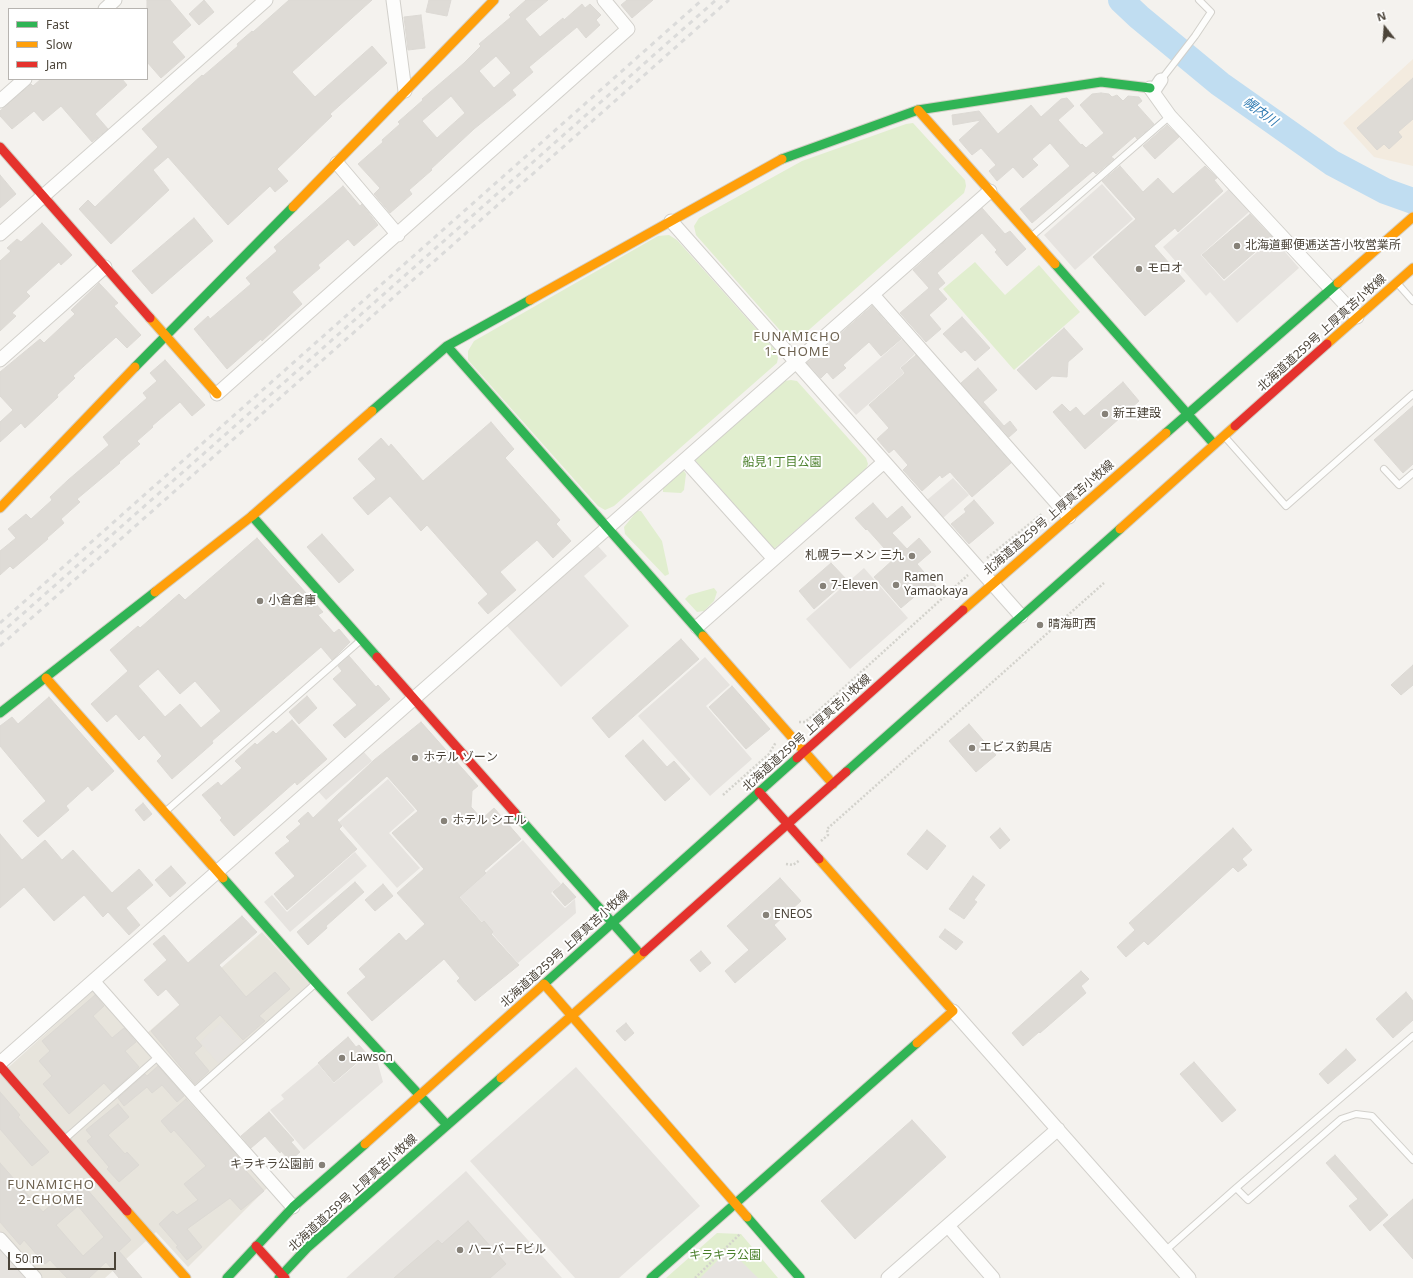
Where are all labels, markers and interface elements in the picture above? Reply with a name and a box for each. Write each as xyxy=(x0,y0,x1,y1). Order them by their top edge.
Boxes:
legend xyxy=(8,8,148,80)
north arrow xyxy=(1365,8,1405,48)
text: N xyxy=(1375,8,1388,25)
text: Fast xyxy=(46,16,69,33)
text: Slow xyxy=(46,36,72,53)
text: Jam xyxy=(46,56,67,73)
water label: 幌内川 xyxy=(1240,94,1280,130)
place label: 北海道郵便逓送苫小牧営業所 xyxy=(1245,239,1401,253)
marker: 北海道郵便逓送苫小牧営業所 xyxy=(1232,241,1242,251)
place label: モロオ xyxy=(1147,262,1183,276)
marker: モロオ xyxy=(1134,264,1144,274)
street label: 北海道道259号 上厚真苫小牧線 xyxy=(1255,272,1389,394)
district label: FUNAMICHO 1-CHOME xyxy=(753,329,841,360)
place label: 新王建設 xyxy=(1113,407,1161,421)
marker: 新王建設 xyxy=(1100,409,1110,419)
park label: 船見1丁目公園 xyxy=(743,456,821,470)
street label: 北海道道259号 上厚真苫小牧線 xyxy=(981,458,1117,578)
place label: 札幌ラーメン 三九 xyxy=(805,549,904,563)
marker: 札幌ラーメン 三九 xyxy=(907,551,917,561)
place label: Ramen Yamaokaya xyxy=(904,571,968,599)
place label: 7-Eleven xyxy=(831,579,878,593)
marker: Ramen Yamaokaya xyxy=(891,580,901,590)
marker: 7-Eleven xyxy=(818,581,828,591)
place label: 小倉倉庫 xyxy=(268,594,316,608)
marker: 小倉倉庫 xyxy=(255,596,265,606)
place label: 晴海町西 xyxy=(1048,618,1096,632)
marker: 晴海町西 xyxy=(1035,620,1045,630)
street label: 北海道道259号 上厚真苫小牧線 xyxy=(740,672,874,794)
place label: エビス釣具店 xyxy=(980,741,1052,755)
marker: エビス釣具店 xyxy=(967,743,977,753)
place label: ホテル ゾーン xyxy=(423,751,498,765)
marker: ホテル ゾーン xyxy=(410,753,420,763)
place label: ホテル シエル xyxy=(452,814,527,828)
marker: ホテル シエル xyxy=(439,816,449,826)
street label: 北海道道259号 上厚真苫小牧線 xyxy=(498,888,632,1010)
place label: ENEOS xyxy=(774,908,812,922)
marker: ENEOS xyxy=(761,910,771,920)
place label: Lawson xyxy=(350,1051,393,1065)
marker: Lawson xyxy=(337,1053,347,1063)
street label: 北海道道259号 上厚真苫小牧線 xyxy=(286,1132,420,1254)
place label: キラキラ公園前 xyxy=(230,1158,314,1172)
marker: キラキラ公園前 xyxy=(317,1160,327,1170)
district label: FUNAMICHO 2-CHOME xyxy=(7,1177,95,1208)
place label: ハーバーFビル xyxy=(468,1243,546,1257)
scale bar xyxy=(10,1244,118,1270)
marker: ハーバーFビル xyxy=(455,1245,465,1255)
park label: キラキラ公園 xyxy=(689,1249,761,1263)
text: 50 m xyxy=(15,1250,43,1267)

